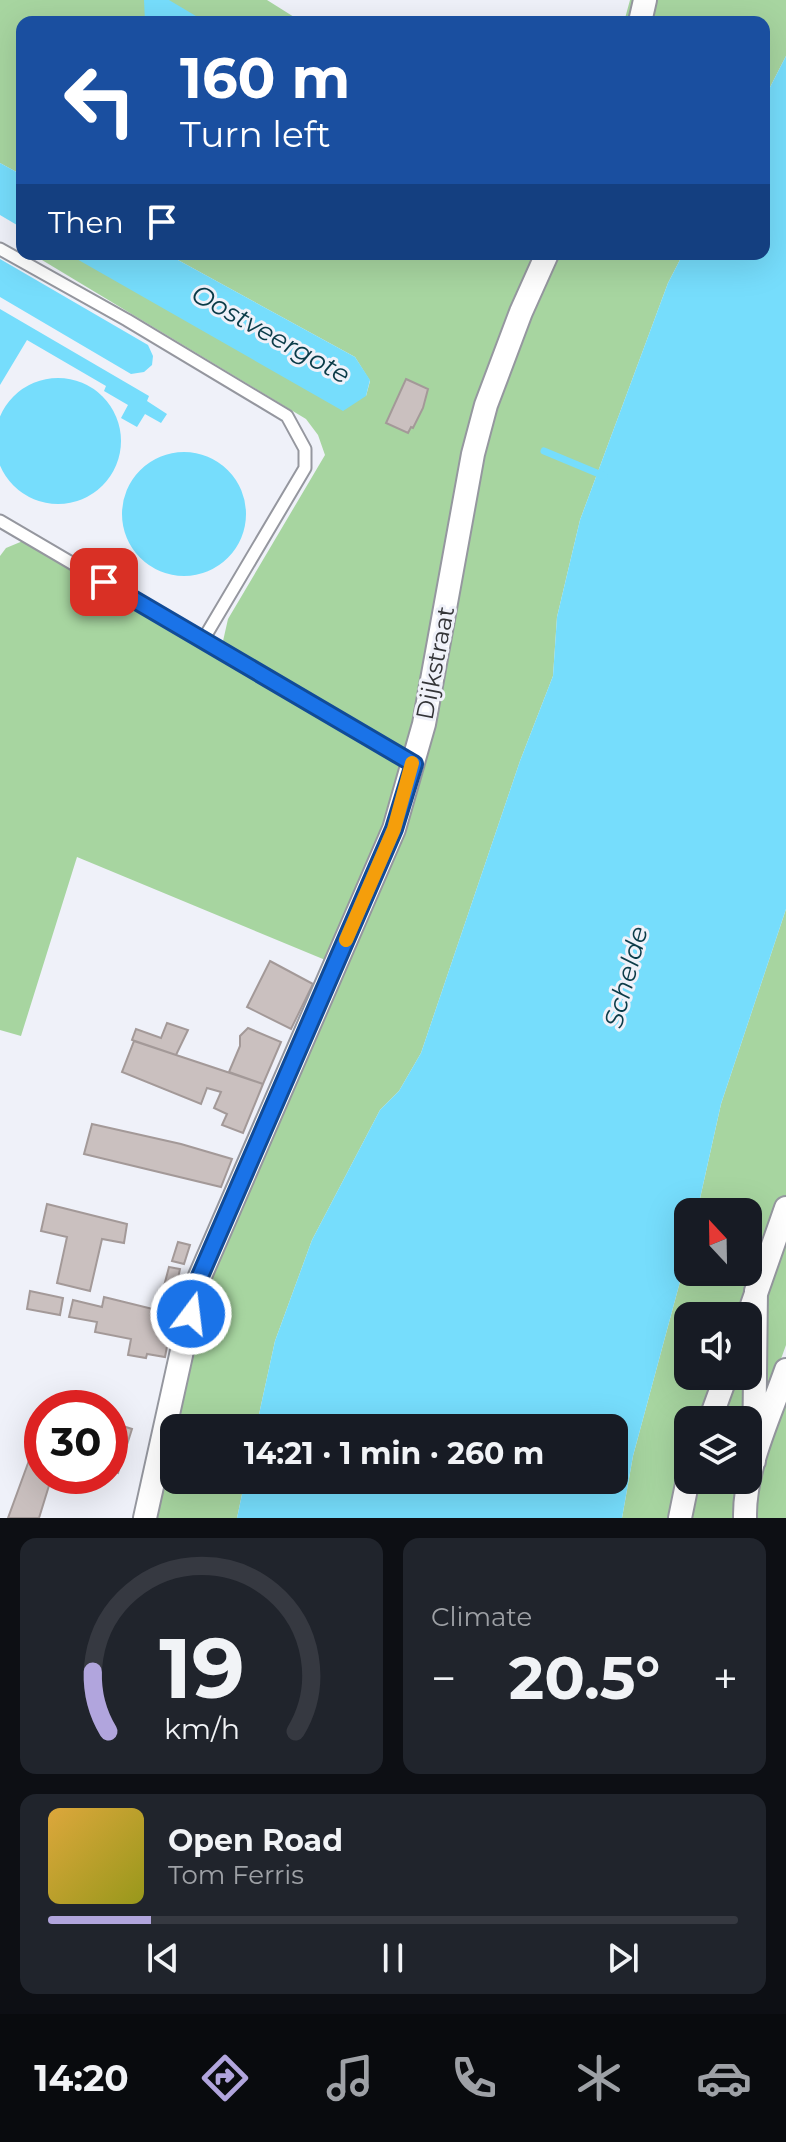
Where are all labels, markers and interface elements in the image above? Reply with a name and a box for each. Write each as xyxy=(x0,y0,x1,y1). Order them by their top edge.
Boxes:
text: 160 m xyxy=(180,44,350,112)
icon: left xyxy=(48,48,152,152)
text: Turn left xyxy=(180,112,331,156)
icon: arrive xyxy=(140,200,184,244)
text: Then xyxy=(48,204,124,241)
water label: Oostveergote xyxy=(186,277,356,391)
pin xyxy=(70,548,138,616)
icon: arrive xyxy=(82,560,126,604)
street label: Dijkstraat xyxy=(410,604,460,722)
water label: Schelde xyxy=(597,923,655,1031)
north arrow xyxy=(674,1198,762,1286)
map controls xyxy=(674,1198,762,1494)
position arrow xyxy=(149,1272,233,1356)
button: sound xyxy=(674,1302,762,1390)
speed limit sign: 30 xyxy=(24,1390,128,1494)
button: layers xyxy=(674,1406,762,1494)
text: 14:21 · 1 min · 260 m xyxy=(244,1435,544,1472)
text: Climate xyxy=(431,1601,532,1633)
text: 19 xyxy=(159,1617,244,1719)
text: 20.5° xyxy=(509,1641,660,1714)
text: − xyxy=(431,1651,456,1705)
text: + xyxy=(713,1651,738,1705)
text: km/h xyxy=(163,1711,240,1746)
text: Open Road xyxy=(168,1822,343,1859)
text: Tom Ferris xyxy=(168,1859,304,1891)
icon: previous xyxy=(141,1936,185,1980)
icon: pause xyxy=(371,1936,415,1980)
icon: next xyxy=(601,1936,645,1980)
icon: directions xyxy=(197,2050,253,2106)
icon: music xyxy=(322,2050,378,2106)
icon: phone xyxy=(446,2050,502,2106)
icon: climate xyxy=(571,2050,627,2106)
icon: car xyxy=(696,2050,752,2106)
text: 14:20 xyxy=(34,2056,129,2100)

